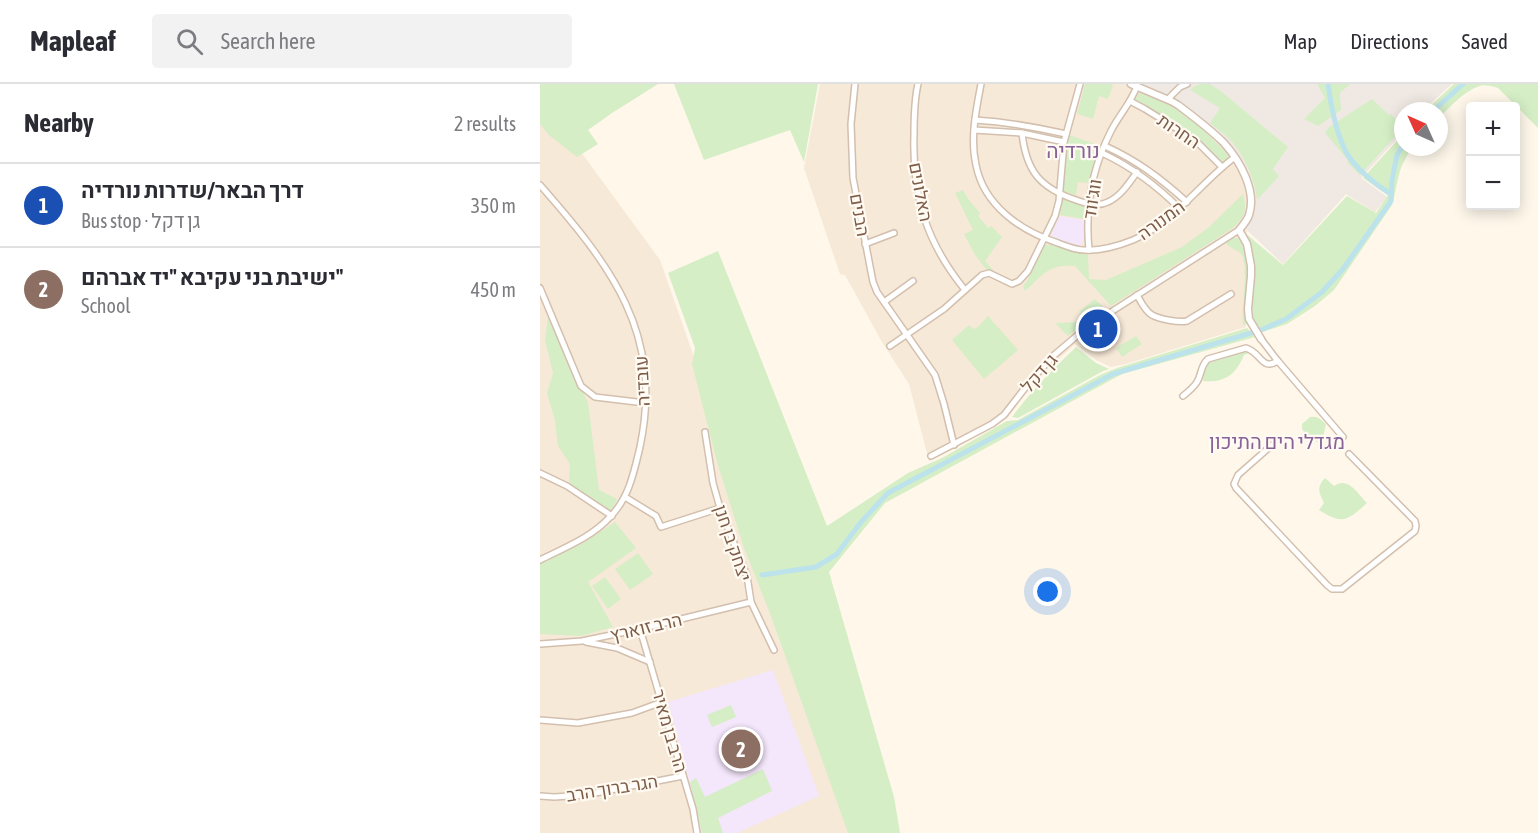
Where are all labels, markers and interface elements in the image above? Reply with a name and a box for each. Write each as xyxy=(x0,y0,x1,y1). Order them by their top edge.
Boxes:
search box xyxy=(152,14,572,68)
text: Mapleaf xyxy=(30,25,116,57)
icon: search xyxy=(173,25,206,58)
text: Search here xyxy=(221,28,316,54)
text: Map xyxy=(1283,29,1317,53)
text: Directions xyxy=(1350,29,1429,53)
text: Saved xyxy=(1462,29,1508,53)
north arrow xyxy=(1394,102,1448,156)
map controls xyxy=(1466,102,1520,210)
button: + xyxy=(1466,102,1520,156)
text: Nearby xyxy=(24,108,94,138)
street label: החרות xyxy=(1154,109,1204,153)
text: 2 results xyxy=(454,112,516,135)
district label: נורדיה xyxy=(1046,138,1100,162)
button: − xyxy=(1466,156,1520,210)
street label: האלונים xyxy=(905,161,937,223)
text: דרך הבאר/שדרות נורדיה xyxy=(81,177,304,203)
street label: ווג'ווד xyxy=(1078,177,1106,221)
street label: הבנים xyxy=(846,192,874,238)
text: 1 xyxy=(39,194,48,217)
text: 350 m xyxy=(471,194,516,217)
street label: המנורה xyxy=(1133,196,1189,244)
text: Bus stop · גן דקל xyxy=(81,209,201,232)
text: ישיבת בני עקיבא "יד אברהם" xyxy=(81,264,343,290)
text: 2 xyxy=(39,278,48,301)
text: 450 m xyxy=(471,278,516,301)
text: School xyxy=(81,294,131,317)
pin: 1 xyxy=(1078,306,1118,352)
street label: גן דקל xyxy=(1017,349,1062,397)
street label: עובדיה xyxy=(630,355,654,407)
district label: מגדלי הים התיכון xyxy=(1209,430,1345,453)
street label: יצחק בן חנן xyxy=(710,502,756,584)
your location xyxy=(1033,577,1062,606)
street label: הרב זוארץ xyxy=(608,609,684,645)
street label: הרב בן מאיר xyxy=(648,687,692,775)
pin: 2 xyxy=(722,726,760,772)
street label: הגר ברוך הרב xyxy=(565,770,659,806)

